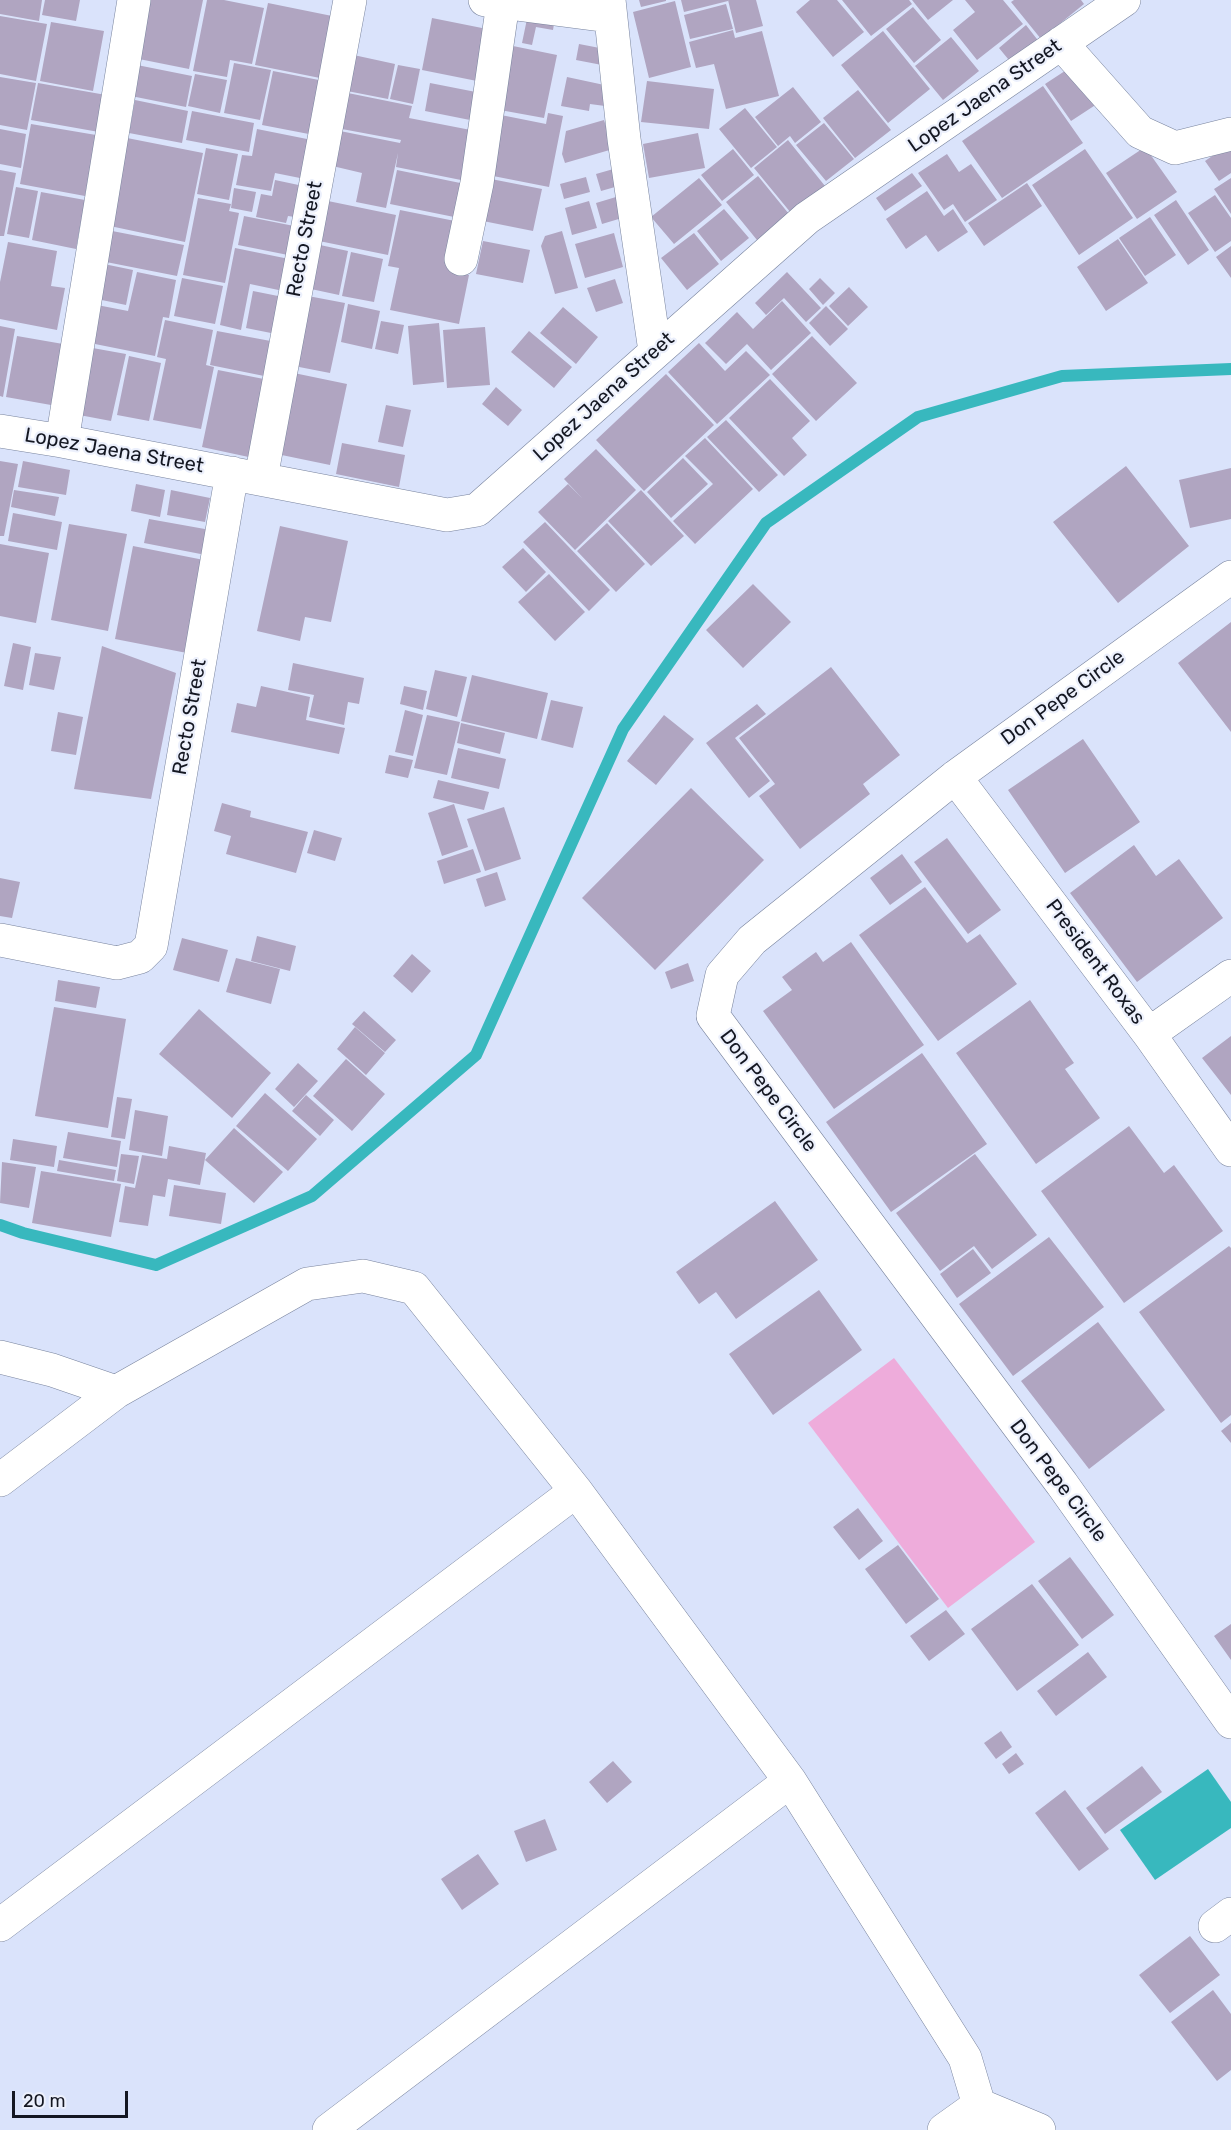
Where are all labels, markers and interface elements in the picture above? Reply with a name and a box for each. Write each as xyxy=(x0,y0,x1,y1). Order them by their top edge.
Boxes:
street label: Lopez Jaena Street xyxy=(904,34,1066,158)
street label: Recto Street xyxy=(282,179,328,299)
street label: Lopez Jaena Street xyxy=(529,327,679,467)
street label: Lopez Jaena Street xyxy=(23,423,205,479)
street label: Don Pepe Circle xyxy=(997,645,1129,751)
street label: Recto Street xyxy=(168,657,212,777)
street label: President Roxas xyxy=(1040,895,1150,1029)
street label: Don Pepe Circle xyxy=(714,1025,822,1157)
street label: Don Pepe Circle xyxy=(1004,1415,1112,1547)
scale bar xyxy=(15,2079,130,2117)
text: 20 m xyxy=(23,2090,65,2112)

